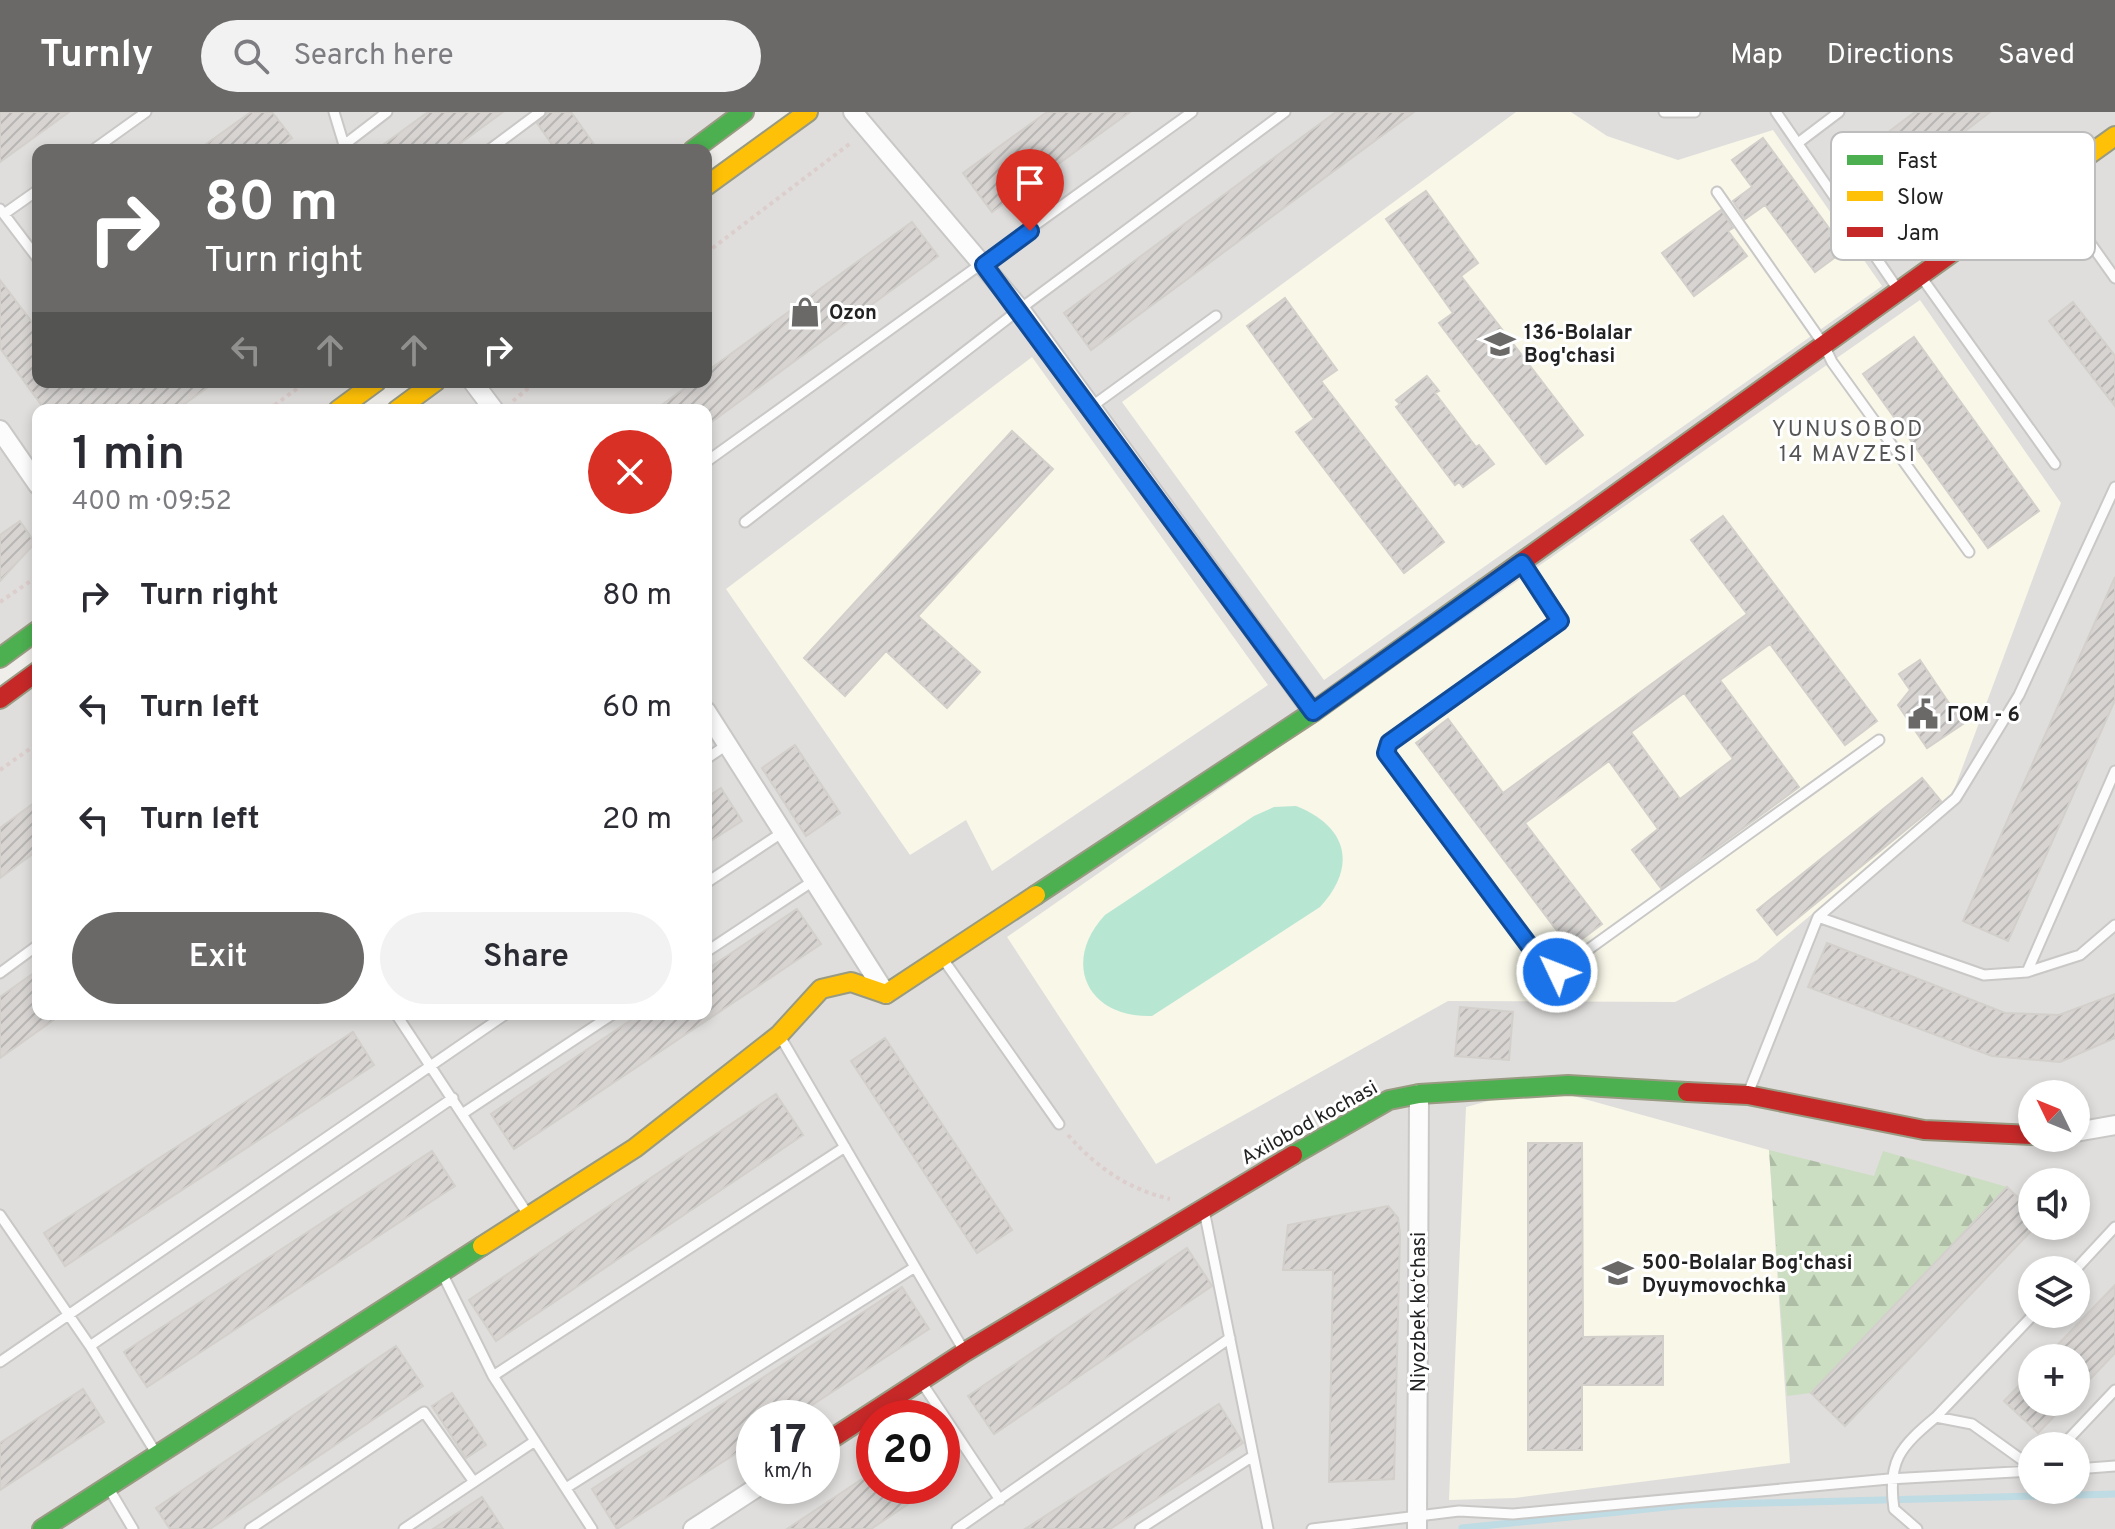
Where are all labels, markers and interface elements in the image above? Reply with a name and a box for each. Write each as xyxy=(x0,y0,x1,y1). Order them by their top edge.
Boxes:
search box xyxy=(201,20,761,92)
text: Turnly xyxy=(40,32,153,81)
icon: search xyxy=(229,34,273,78)
text: Search here xyxy=(293,38,454,75)
text: Map xyxy=(1730,38,1783,74)
text: Directions xyxy=(1827,38,1954,74)
text: Saved xyxy=(1998,38,2075,74)
legend xyxy=(1831,132,2095,260)
pin xyxy=(996,149,1064,231)
text: Fast xyxy=(1897,149,1938,176)
icon: arrive xyxy=(1008,161,1052,205)
text: 80 m xyxy=(204,170,338,240)
icon: right xyxy=(72,176,176,280)
text: Slow xyxy=(1897,185,1944,212)
text: Jam xyxy=(1897,221,1940,248)
text: Turn right xyxy=(204,239,363,285)
shop icon: Ozon xyxy=(788,295,822,329)
place label: Ozon xyxy=(829,301,877,327)
place label: 136-Bolalar Bog'chasi xyxy=(1524,321,1633,370)
school or university icon: 136-Bolalar Bog'chasi xyxy=(1483,327,1517,361)
icon: left xyxy=(224,328,268,372)
icon: ahead xyxy=(308,328,352,372)
icon: ahead xyxy=(392,328,436,372)
icon: right xyxy=(476,328,520,372)
district label: YUNUSOBOD 14 MAVZESI xyxy=(1772,417,1924,469)
text: 1 min xyxy=(72,426,185,486)
button: close xyxy=(588,430,672,514)
text: 400 m · 09:52 xyxy=(72,486,232,519)
icon: right xyxy=(72,574,116,618)
text: Turn right xyxy=(140,578,278,615)
text: 80 m xyxy=(602,578,672,615)
icon: left xyxy=(72,686,116,730)
text: Turn left xyxy=(140,690,260,727)
text: 60 m xyxy=(602,690,672,727)
public building icon: ГОМ - 6 xyxy=(1906,697,1940,731)
place label: ГОМ - 6 xyxy=(1947,703,2020,729)
icon: left xyxy=(72,798,116,842)
text: Turn left xyxy=(140,802,260,839)
text: 20 m xyxy=(602,802,672,839)
button: Exit xyxy=(72,912,364,1004)
button: Share xyxy=(380,912,672,1004)
position arrow xyxy=(1515,930,1599,1014)
street label: Axilobod kochasi xyxy=(1237,1075,1383,1172)
north arrow xyxy=(2018,1080,2090,1152)
map controls xyxy=(2018,1080,2090,1504)
button: sound xyxy=(2018,1168,2090,1240)
street label: Niyozbek koʻchasi xyxy=(1407,1232,1433,1392)
place label: 500-Bolalar Bog'chasi Dyuymovochka xyxy=(1642,1251,1853,1300)
school or university icon: 500-Bolalar Bog'chasi Dyuymovochka xyxy=(1601,1256,1635,1290)
button: layers xyxy=(2018,1256,2090,1328)
button: + xyxy=(2018,1344,2090,1416)
speed limit sign: 20 xyxy=(856,1400,960,1504)
text: 17 xyxy=(769,1417,807,1467)
button: − xyxy=(2018,1432,2090,1504)
text: km/h xyxy=(764,1459,812,1485)

